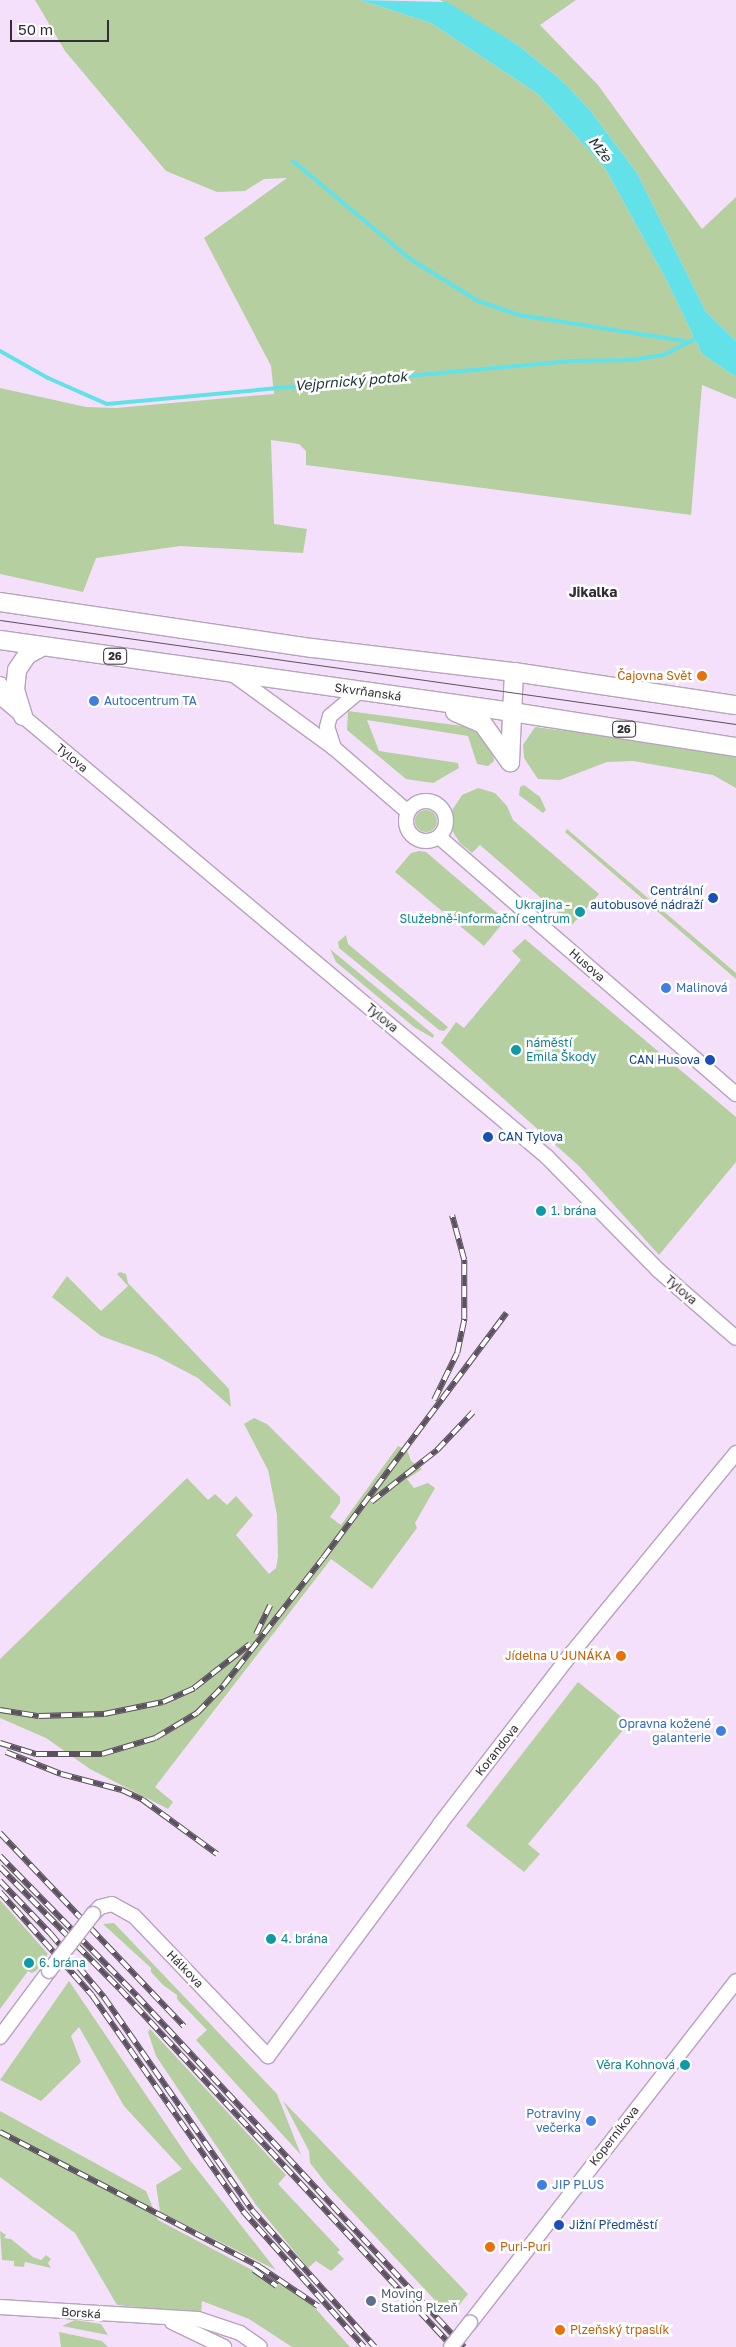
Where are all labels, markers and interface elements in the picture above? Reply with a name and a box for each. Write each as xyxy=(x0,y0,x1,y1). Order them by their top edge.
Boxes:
scale bar xyxy=(12,10,111,42)
text: 50 m xyxy=(18,20,53,38)
water label: Mže xyxy=(585,133,615,165)
water label: Vejprnický potok xyxy=(294,368,408,394)
district label: Jikalka xyxy=(569,584,617,600)
road number: 26 xyxy=(102,648,128,664)
place label: Čajovna Svět xyxy=(617,669,692,683)
marker: Čajovna Svět xyxy=(696,670,708,682)
street label: Skvrňanská xyxy=(334,680,402,704)
place label: Autocentrum TA xyxy=(104,694,197,708)
marker: Autocentrum TA xyxy=(88,695,100,707)
road number: 26 xyxy=(612,721,636,738)
street label: Tylova xyxy=(53,741,91,775)
place label: Centrální autobusové nádraží xyxy=(590,884,703,912)
marker: Centrální autobusové nádraží xyxy=(707,892,719,904)
place label: Ukrajina - Služebně-informační centrum xyxy=(399,898,570,926)
marker: Ukrajina - Služebně-informační centrum xyxy=(574,906,586,918)
street label: Husova xyxy=(566,946,608,984)
place label: Malinová xyxy=(676,981,728,995)
marker: Malinová xyxy=(660,982,672,994)
street label: Tylova xyxy=(363,1001,401,1035)
place label: náměstí Emila Škody xyxy=(526,1036,596,1064)
marker: náměstí Emila Škody xyxy=(510,1044,522,1056)
place label: CAN Husova xyxy=(629,1053,700,1067)
marker: CAN Husova xyxy=(704,1054,716,1066)
place label: CAN Tylova xyxy=(498,1130,563,1144)
marker: CAN Tylova xyxy=(482,1131,494,1143)
place label: 1. brána xyxy=(551,1204,596,1218)
marker: 1. brána xyxy=(535,1205,547,1217)
street label: Tylova xyxy=(662,1272,700,1308)
place label: Jídelna U JUNÁKA xyxy=(505,1649,611,1663)
marker: Jídelna U JUNÁKA xyxy=(615,1650,627,1662)
place label: Opravna kožené galanterie xyxy=(619,1717,711,1745)
street label: Korandova xyxy=(472,1721,522,1779)
marker: Opravna kožené galanterie xyxy=(715,1725,727,1737)
place label: 4. brána xyxy=(281,1932,328,1946)
marker: 4. brána xyxy=(265,1933,277,1945)
street label: Hálkova xyxy=(164,1947,206,1991)
place label: 6. brána xyxy=(39,1956,86,1970)
marker: 6. brána xyxy=(23,1957,35,1969)
place label: Věra Kohnová xyxy=(596,2058,675,2072)
marker: Věra Kohnová xyxy=(679,2059,691,2071)
street label: Koperníkova xyxy=(586,2103,642,2169)
place label: Potraviny večerka xyxy=(526,2107,581,2135)
marker: Potraviny večerka xyxy=(585,2115,597,2127)
place label: JIP PLUS xyxy=(552,2178,604,2192)
marker: JIP PLUS xyxy=(536,2179,548,2191)
place label: Jižní Předměstí xyxy=(569,2218,657,2232)
marker: Jižní Předměstí xyxy=(553,2219,565,2231)
place label: Puri-Puri xyxy=(500,2240,551,2254)
marker: Puri-Puri xyxy=(484,2241,496,2253)
place label: Moving Station Plzeň xyxy=(381,2287,458,2315)
marker: Moving Station Plzeň xyxy=(365,2295,377,2307)
street label: Borská xyxy=(61,2304,101,2322)
place label: Plzeňský trpaslík xyxy=(570,2323,669,2337)
marker: Plzeňský trpaslík xyxy=(554,2324,566,2336)

